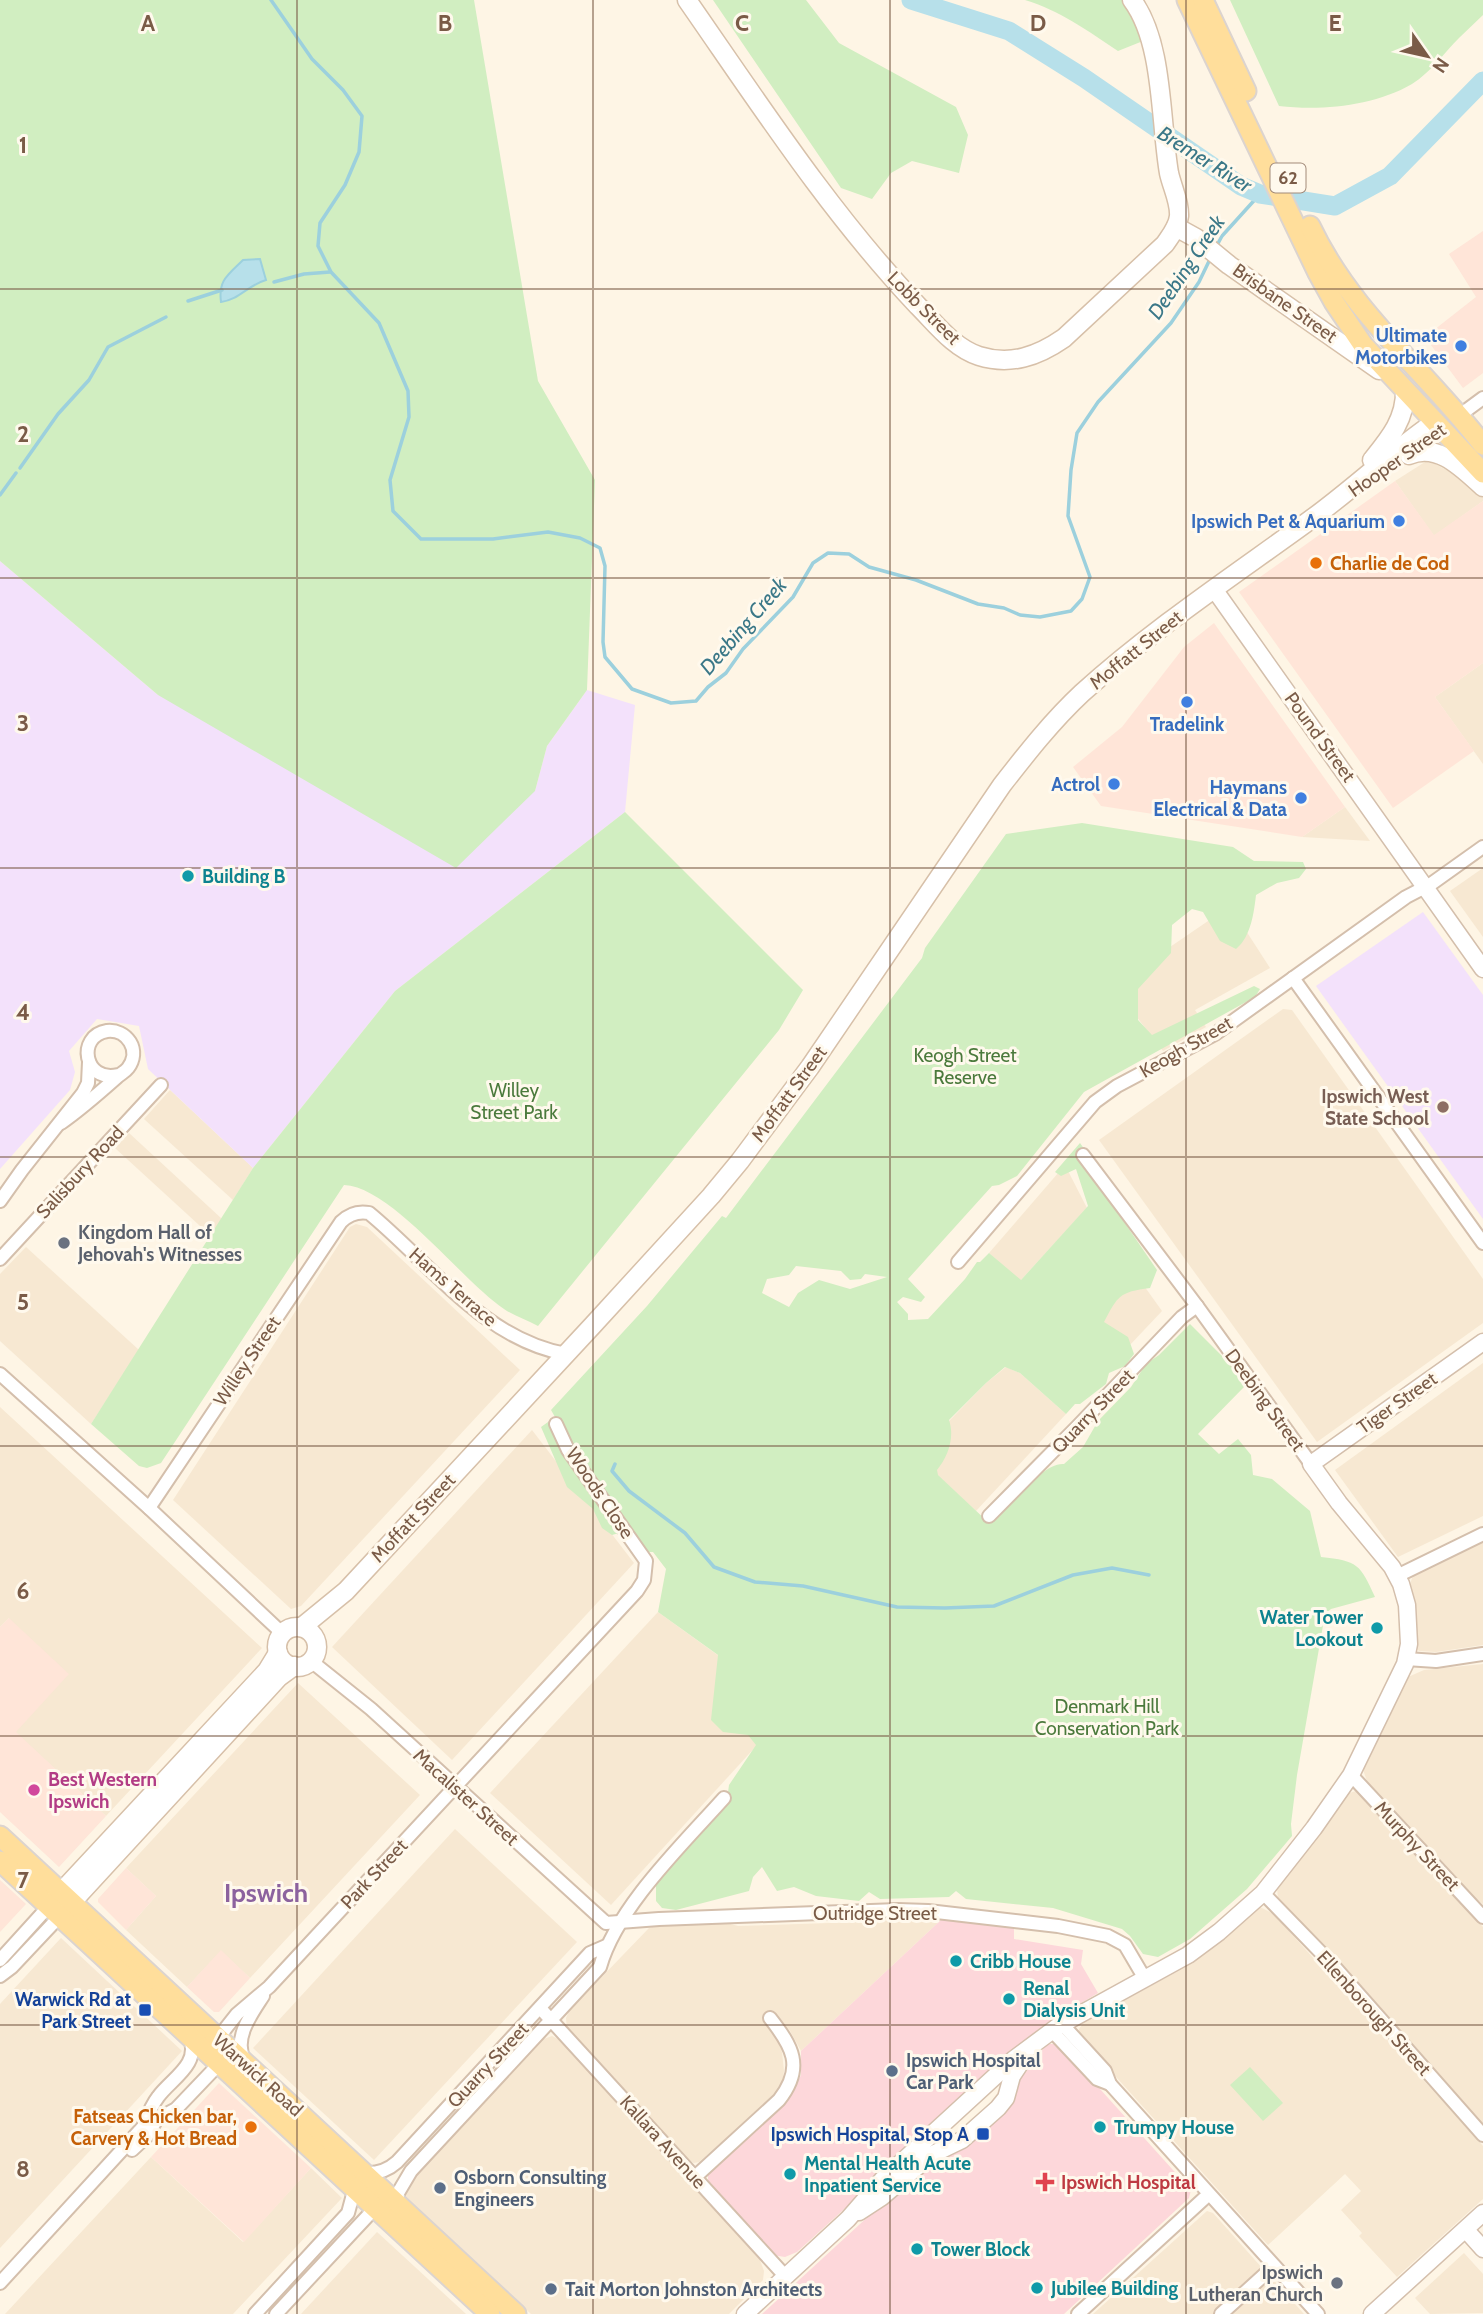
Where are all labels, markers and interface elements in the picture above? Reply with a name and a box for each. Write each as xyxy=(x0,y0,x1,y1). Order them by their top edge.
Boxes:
text: A xyxy=(141,9,156,37)
text: B xyxy=(438,9,452,37)
text: C xyxy=(735,9,749,37)
text: D xyxy=(1030,9,1046,37)
text: E xyxy=(1328,9,1342,37)
north arrow xyxy=(1392,21,1462,91)
text: N xyxy=(1427,53,1454,77)
water label: Bremer River xyxy=(1153,120,1258,199)
text: 1 xyxy=(19,131,27,159)
road number: 62 xyxy=(1270,163,1306,192)
water label: Deebing Creek xyxy=(1142,209,1230,324)
street label: Brisbane Street xyxy=(1228,259,1342,348)
street label: Lobb Street xyxy=(883,267,966,350)
place label: Ultimate Motorbikes xyxy=(1355,324,1447,369)
marker: Ultimate Motorbikes xyxy=(1453,338,1469,354)
street label: Hooper Street xyxy=(1344,418,1451,502)
text: 2 xyxy=(17,420,29,448)
place label: Ipswich Pet & Aquarium xyxy=(1191,510,1385,533)
marker: Ipswich Pet & Aquarium xyxy=(1391,513,1407,529)
place label: Charlie de Cod xyxy=(1330,552,1449,575)
marker: Charlie de Cod xyxy=(1308,555,1324,571)
water label: Deebing Creek xyxy=(694,572,792,679)
street label: Moffatt Street xyxy=(1085,605,1188,694)
street label: Pound Street xyxy=(1280,688,1361,787)
marker: Tradelink xyxy=(1179,694,1195,710)
text: 3 xyxy=(17,709,29,737)
place label: Tradelink xyxy=(1150,713,1225,736)
place label: Actrol xyxy=(1051,773,1100,796)
marker: Actrol xyxy=(1106,776,1122,792)
place label: Haymans Electrical & Data xyxy=(1153,776,1288,821)
marker: Haymans Electrical & Data xyxy=(1293,790,1309,806)
place label: Building B xyxy=(202,865,285,888)
marker: Building B xyxy=(180,868,196,884)
text: 4 xyxy=(16,998,30,1026)
street label: Keogh Street xyxy=(1136,1011,1237,1083)
street label: Moffatt Street xyxy=(747,1041,832,1146)
park label: Keogh Street Reserve xyxy=(913,1044,1017,1089)
park label: Willey Street Park xyxy=(470,1079,558,1124)
place label: Ipswich West State School xyxy=(1321,1085,1429,1130)
marker: Ipswich West State School xyxy=(1435,1099,1451,1115)
street label: Salisbury Road xyxy=(31,1121,129,1223)
place label: Kingdom Hall of Jehovah's Witnesses xyxy=(77,1221,242,1266)
marker: Kingdom Hall of Jehovah's Witnesses xyxy=(56,1235,72,1251)
street label: Hams Terrace xyxy=(404,1243,502,1332)
text: 5 xyxy=(17,1288,29,1316)
street label: Willey Street xyxy=(209,1311,286,1410)
street label: Deebing Street xyxy=(1220,1344,1310,1456)
street label: Quarry Street xyxy=(1047,1364,1139,1458)
street label: Tiger Street xyxy=(1353,1367,1442,1439)
street label: Woods Close xyxy=(561,1443,639,1543)
street label: Moffatt Street xyxy=(366,1468,460,1567)
text: 6 xyxy=(17,1577,29,1605)
place label: Water Tower Lookout xyxy=(1260,1606,1364,1651)
marker: Water Tower Lookout xyxy=(1369,1620,1385,1636)
park label: Denmark Hill Conservation Park xyxy=(1035,1695,1180,1740)
street label: Macalister Street xyxy=(409,1744,524,1851)
place label: Best Western Ipswich xyxy=(48,1768,157,1813)
marker: Best Western Ipswich xyxy=(26,1782,42,1798)
street label: Murphy Street xyxy=(1370,1796,1465,1896)
street label: Park Street xyxy=(336,1834,413,1914)
text: 7 xyxy=(17,1866,29,1894)
district label: Ipswich xyxy=(224,1877,308,1909)
street label: Outridge Street xyxy=(813,1902,937,1925)
street label: Ellenborough Street xyxy=(1312,1946,1436,2081)
place label: Cribb House xyxy=(970,1950,1071,1973)
marker: Cribb House xyxy=(948,1953,964,1969)
place label: Renal Dialysis Unit xyxy=(1023,1977,1126,2022)
place label: Warwick Rd at Park Street xyxy=(15,1988,131,2033)
marker: Renal Dialysis Unit xyxy=(1001,1991,1017,2007)
marker: Warwick Rd at Park Street xyxy=(137,2002,153,2018)
street label: Quarry Street xyxy=(443,2017,534,2112)
street label: Warwick Road xyxy=(208,2029,308,2121)
place label: Ipswich Hospital Car Park xyxy=(906,2049,1041,2094)
marker: Ipswich Hospital Car Park xyxy=(884,2063,900,2079)
street label: Kallara Avenue xyxy=(615,2091,711,2194)
place label: Fatseas Chicken bar, Carvery & Hot Bread xyxy=(71,2105,237,2150)
place label: Trumpy House xyxy=(1114,2116,1234,2139)
marker: Fatseas Chicken bar, Carvery & Hot Bread xyxy=(243,2119,259,2135)
marker: Trumpy House xyxy=(1092,2119,1108,2135)
place label: Ipswich Hospital, Stop A xyxy=(770,2123,969,2146)
marker: Ipswich Hospital, Stop A xyxy=(975,2126,991,2142)
place label: Mental Health Acute Inpatient Service xyxy=(804,2152,971,2197)
text: 8 xyxy=(16,2155,30,2183)
place label: Osborn Consulting Engineers xyxy=(454,2166,607,2211)
marker: Mental Health Acute Inpatient Service xyxy=(782,2166,798,2182)
place label: Ipswich Hospital xyxy=(1061,2171,1196,2194)
marker: Ipswich Hospital xyxy=(1035,2172,1055,2192)
marker: Osborn Consulting Engineers xyxy=(432,2180,448,2196)
place label: Tower Block xyxy=(931,2238,1031,2261)
marker: Tower Block xyxy=(909,2241,925,2257)
place label: Ipswich Lutheran Church xyxy=(1188,2261,1323,2306)
marker: Ipswich Lutheran Church xyxy=(1329,2275,1345,2291)
place label: Jubilee Building xyxy=(1050,2277,1178,2300)
place label: Tait Morton Johnston Architects xyxy=(565,2278,822,2301)
marker: Jubilee Building xyxy=(1029,2280,1045,2296)
marker: Tait Morton Johnston Architects xyxy=(543,2281,559,2297)

